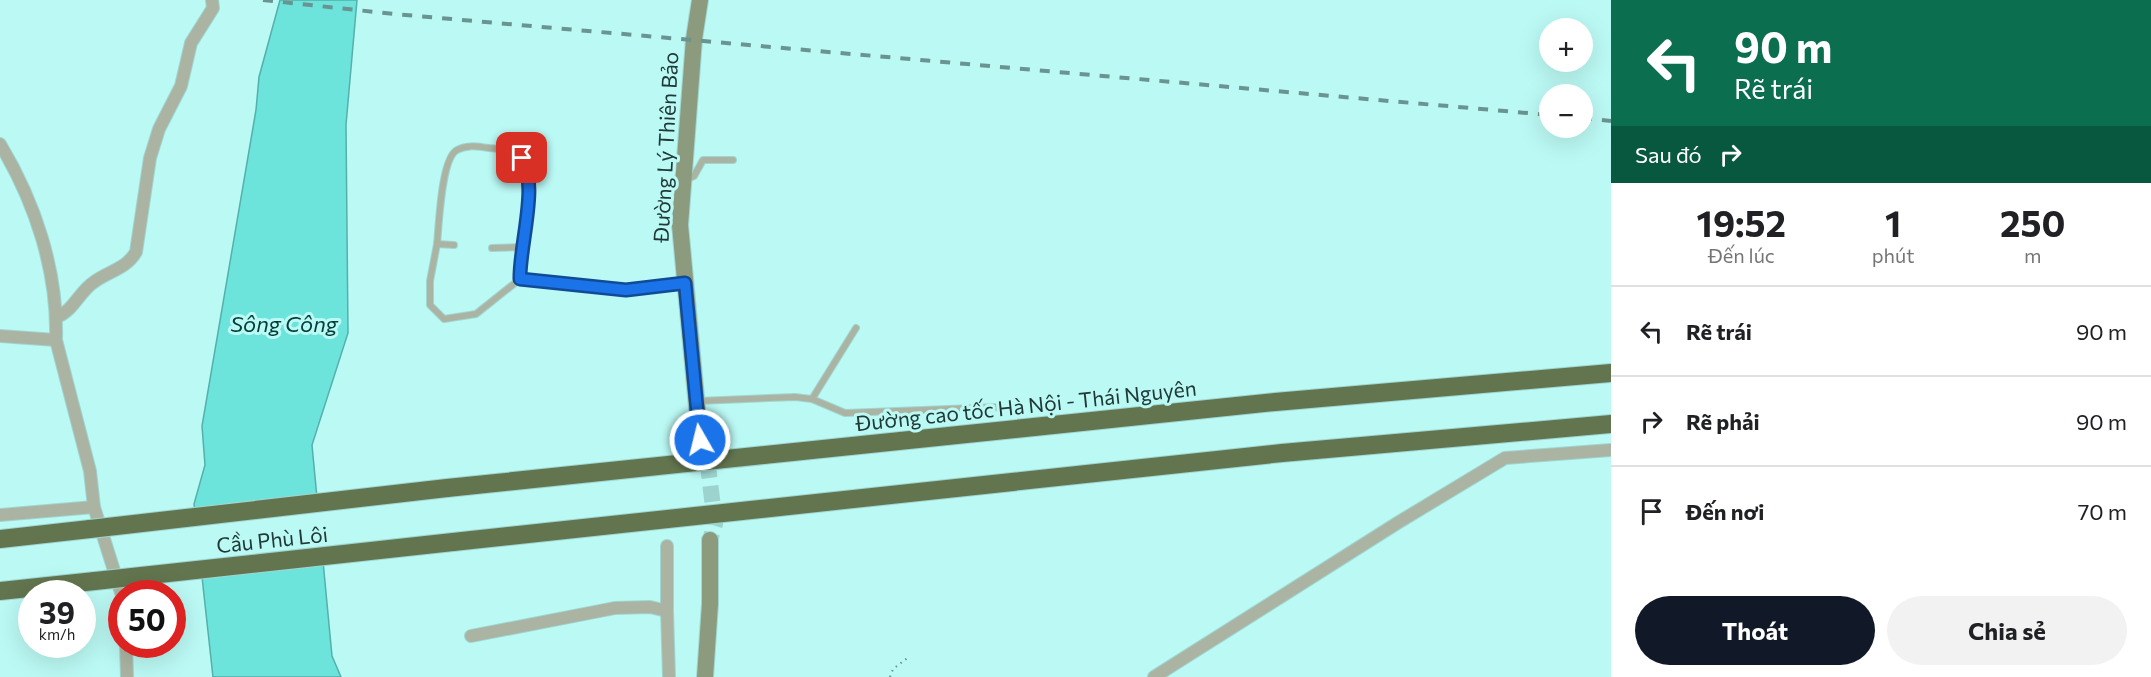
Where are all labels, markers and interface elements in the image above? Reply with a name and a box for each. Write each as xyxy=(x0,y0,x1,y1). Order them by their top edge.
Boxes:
map controls xyxy=(1539,18,1593,138)
button: + xyxy=(1539,18,1593,72)
text: 90 m xyxy=(1734,20,1833,72)
icon: left xyxy=(1635,24,1713,102)
street label: Đường Lý Thiên Bảo xyxy=(647,51,682,244)
text: Rẽ trái xyxy=(1734,72,1813,105)
button: − xyxy=(1539,84,1593,138)
pin xyxy=(496,132,547,183)
icon: right xyxy=(1714,138,1747,171)
icon: arrive xyxy=(505,141,538,174)
text: Sau đó xyxy=(1635,141,1702,168)
text: 19:52 xyxy=(1697,200,1786,244)
text: 1 xyxy=(1885,200,1901,244)
text: 250 xyxy=(2000,200,2065,244)
text: Đến lúc xyxy=(1708,243,1775,267)
text: phút xyxy=(1872,243,1914,267)
text: m xyxy=(2024,243,2041,267)
water label: Sông Công xyxy=(230,310,339,337)
icon: left xyxy=(1635,315,1668,348)
text: Rẽ trái xyxy=(1686,318,1752,345)
text: 90 m xyxy=(2076,318,2127,345)
street label: Đường cao tốc Hà Nội - Thái Nguyên xyxy=(853,375,1198,435)
icon: right xyxy=(1635,405,1668,438)
position arrow xyxy=(668,408,732,472)
text: Rẽ phải xyxy=(1686,408,1760,435)
text: 90 m xyxy=(2076,408,2127,435)
icon: arrive xyxy=(1635,495,1668,528)
text: Đến nơi xyxy=(1686,498,1764,525)
text: 70 m xyxy=(2078,498,2127,525)
street label: Cầu Phù Lôi xyxy=(215,521,329,557)
speed limit sign: 50 xyxy=(108,580,186,658)
text: 39 xyxy=(39,593,75,630)
button: Thoát xyxy=(1635,596,1875,665)
button: Chia sẻ xyxy=(1887,596,2127,665)
text: km/h xyxy=(39,625,75,643)

